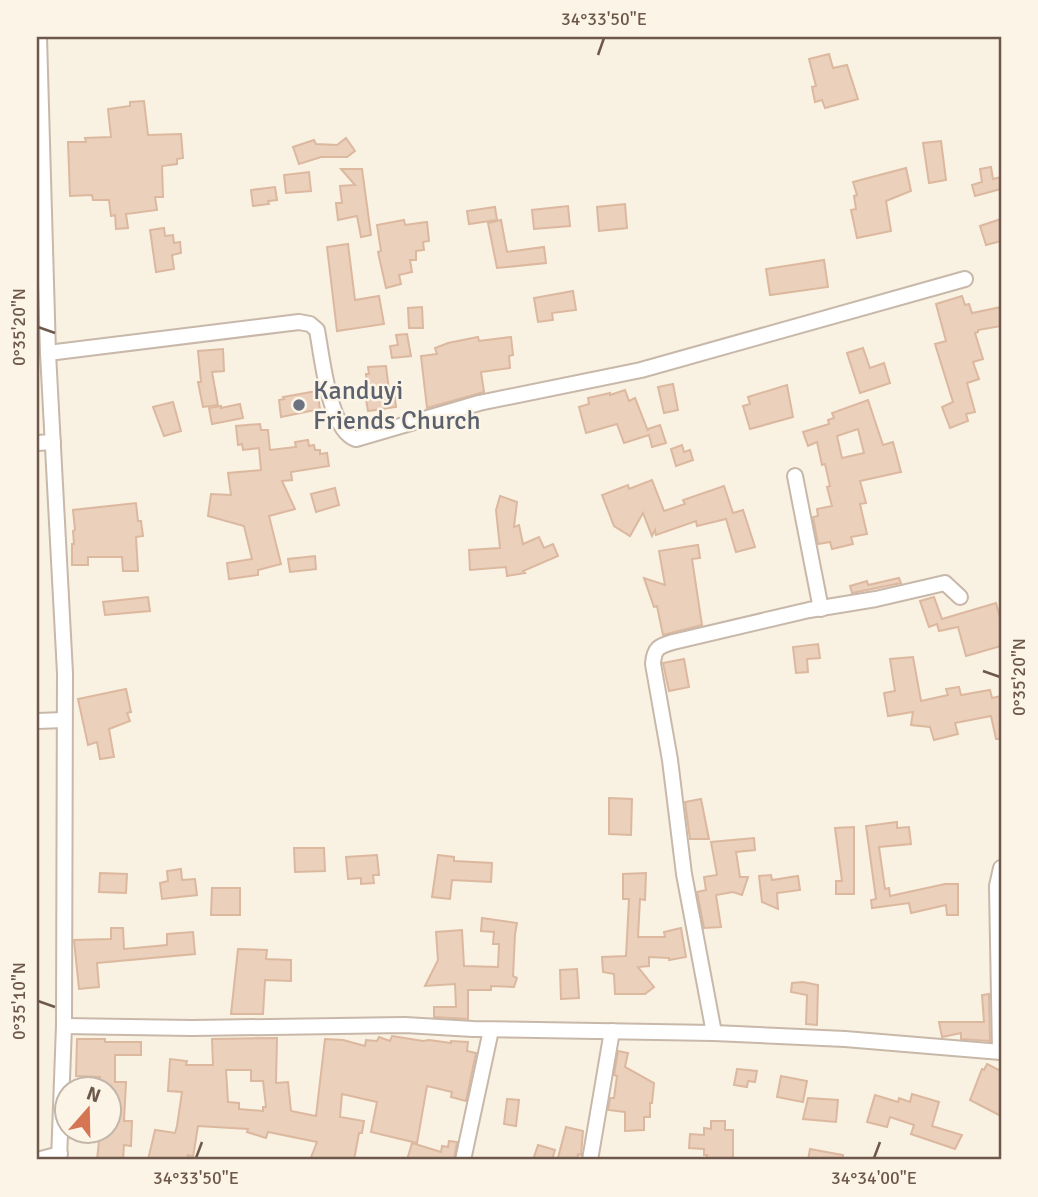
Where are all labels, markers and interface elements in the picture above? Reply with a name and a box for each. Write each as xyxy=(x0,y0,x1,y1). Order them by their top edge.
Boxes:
text: 34°33'50"E xyxy=(561,8,647,30)
text: 0°35'20"N xyxy=(8,288,30,366)
place label: Kanduyi Friends Church xyxy=(313,375,481,437)
marker: Kanduyi Friends Church xyxy=(291,397,307,413)
text: 0°35'20"N xyxy=(1008,638,1030,716)
text: 0°35'10"N xyxy=(8,962,30,1040)
north arrow xyxy=(52,1074,122,1144)
text: N xyxy=(83,1081,104,1109)
text: 34°33'50"E xyxy=(153,1167,239,1189)
text: 34°34'00"E xyxy=(831,1167,917,1189)

